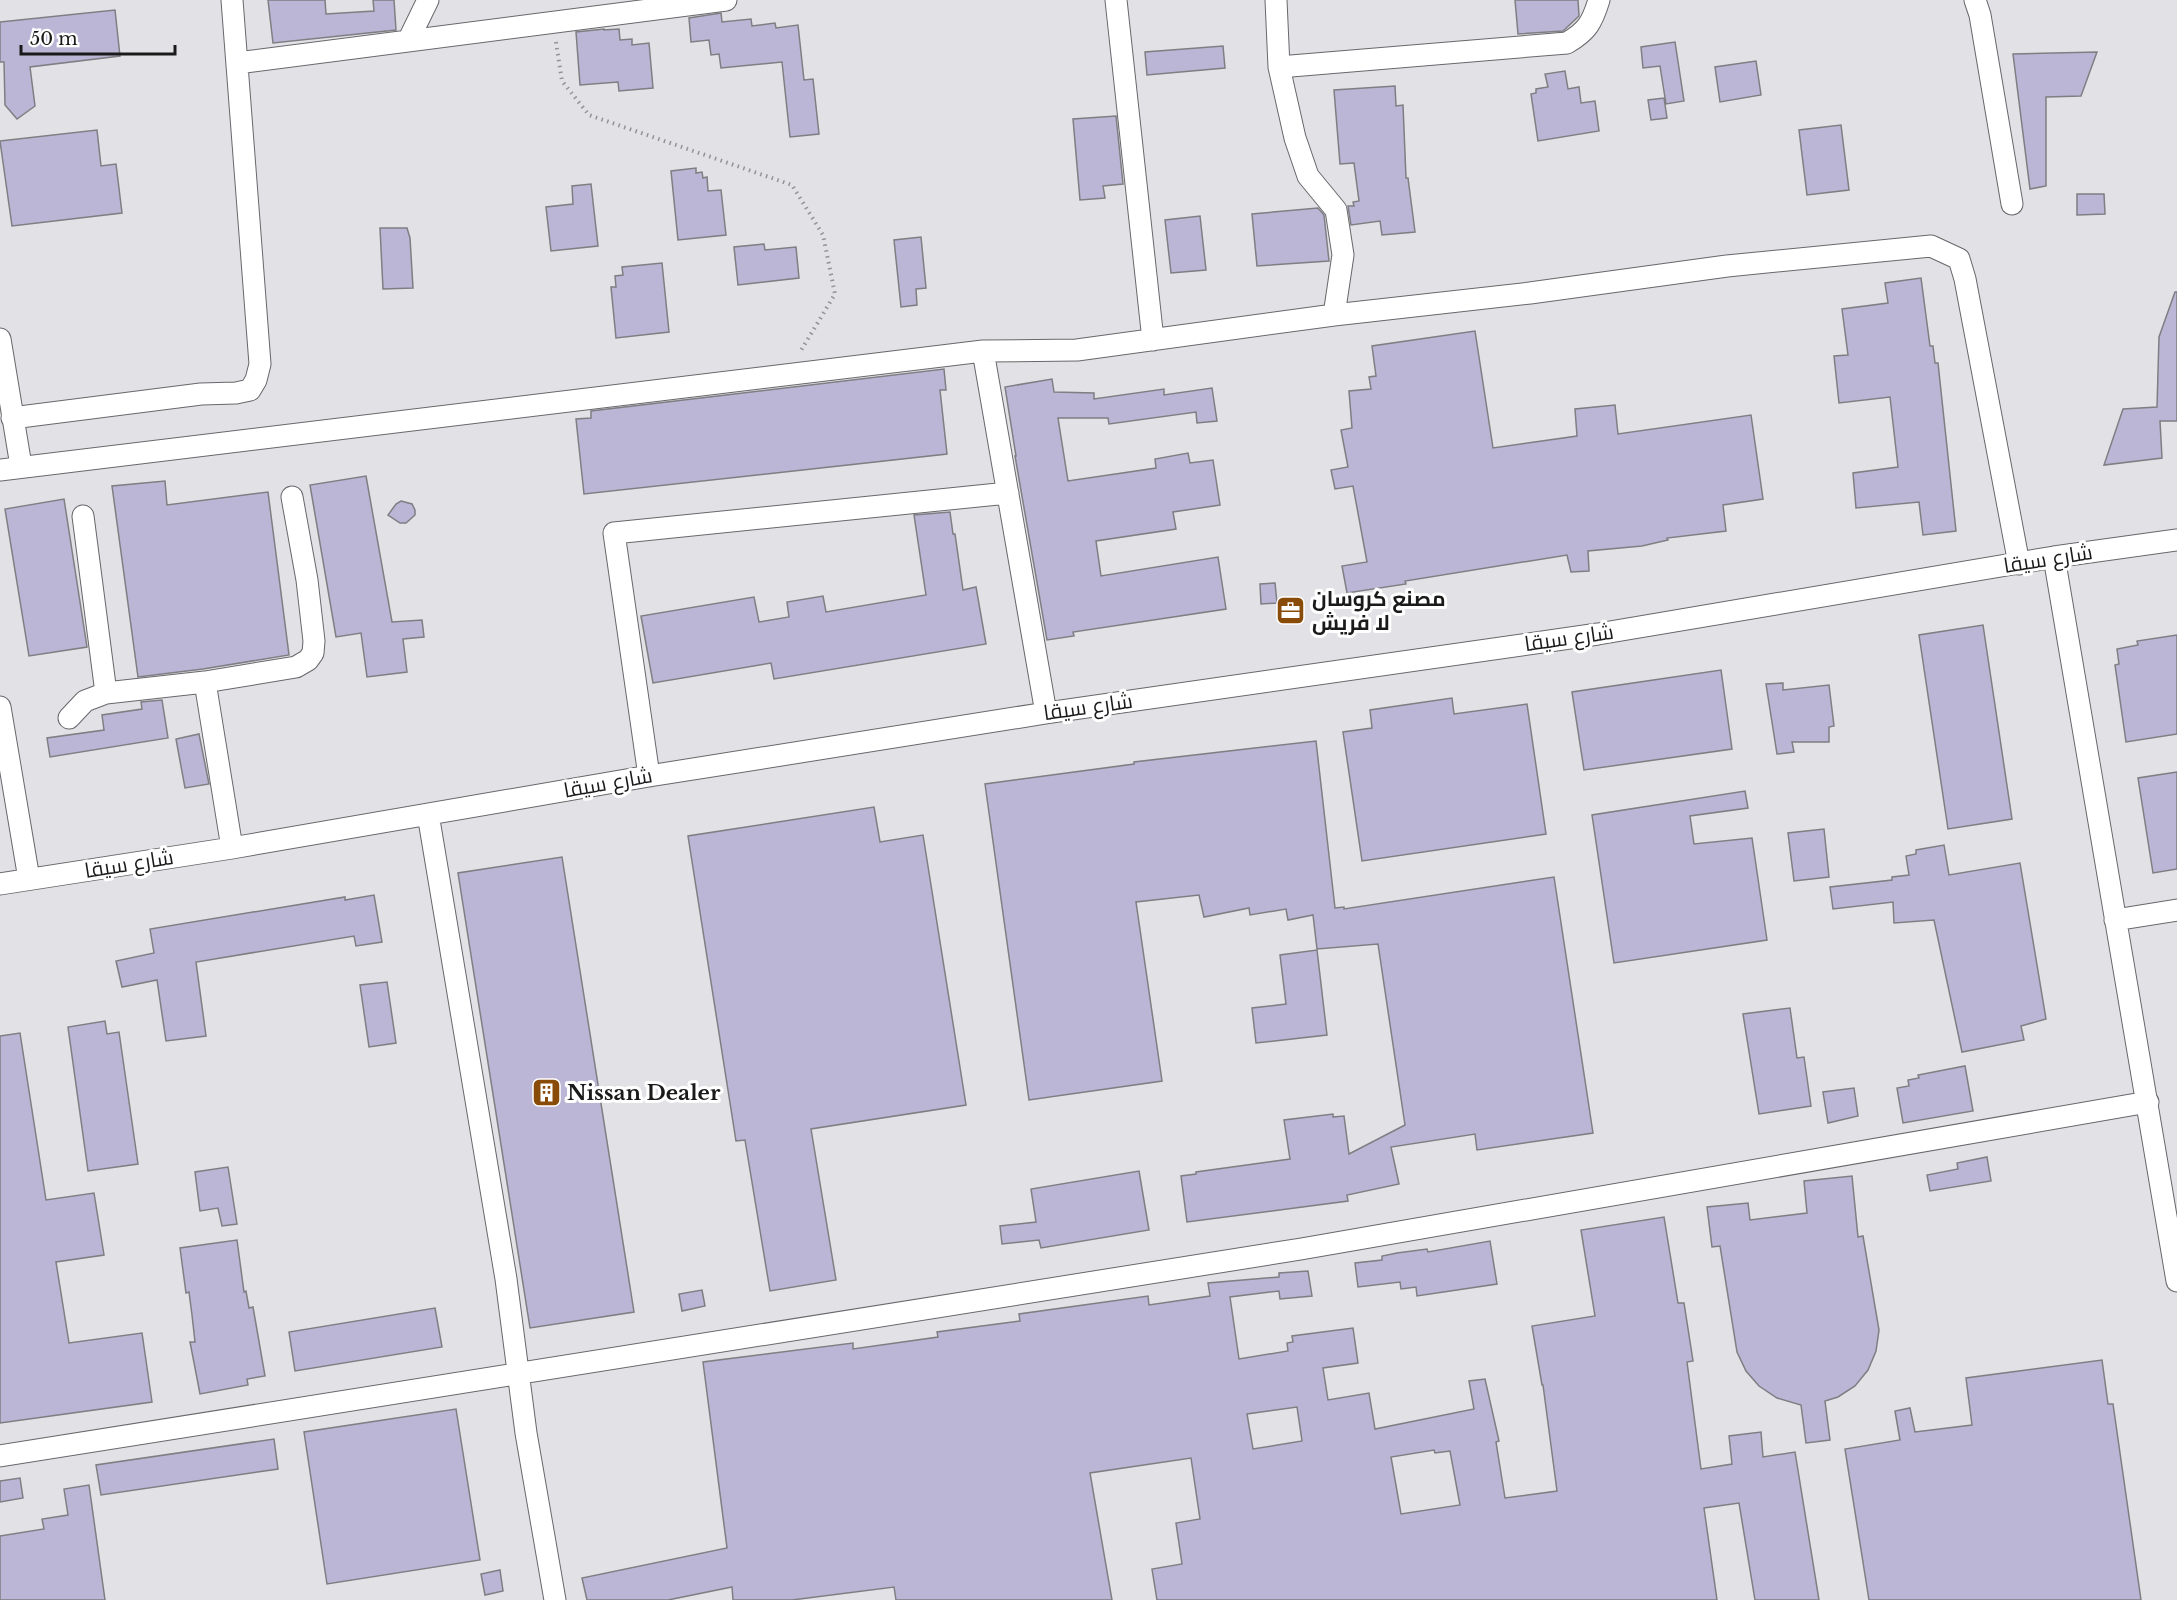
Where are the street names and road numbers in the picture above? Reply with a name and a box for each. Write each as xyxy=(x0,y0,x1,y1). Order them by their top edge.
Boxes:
street label: شارع سيقا xyxy=(2002,539,2095,580)
street label: شارع سيقا xyxy=(1523,619,1615,658)
street label: شارع سيقا xyxy=(1042,688,1134,727)
street label: شارع سيقا xyxy=(561,762,655,805)
street label: شارع سيقا xyxy=(83,844,176,885)

